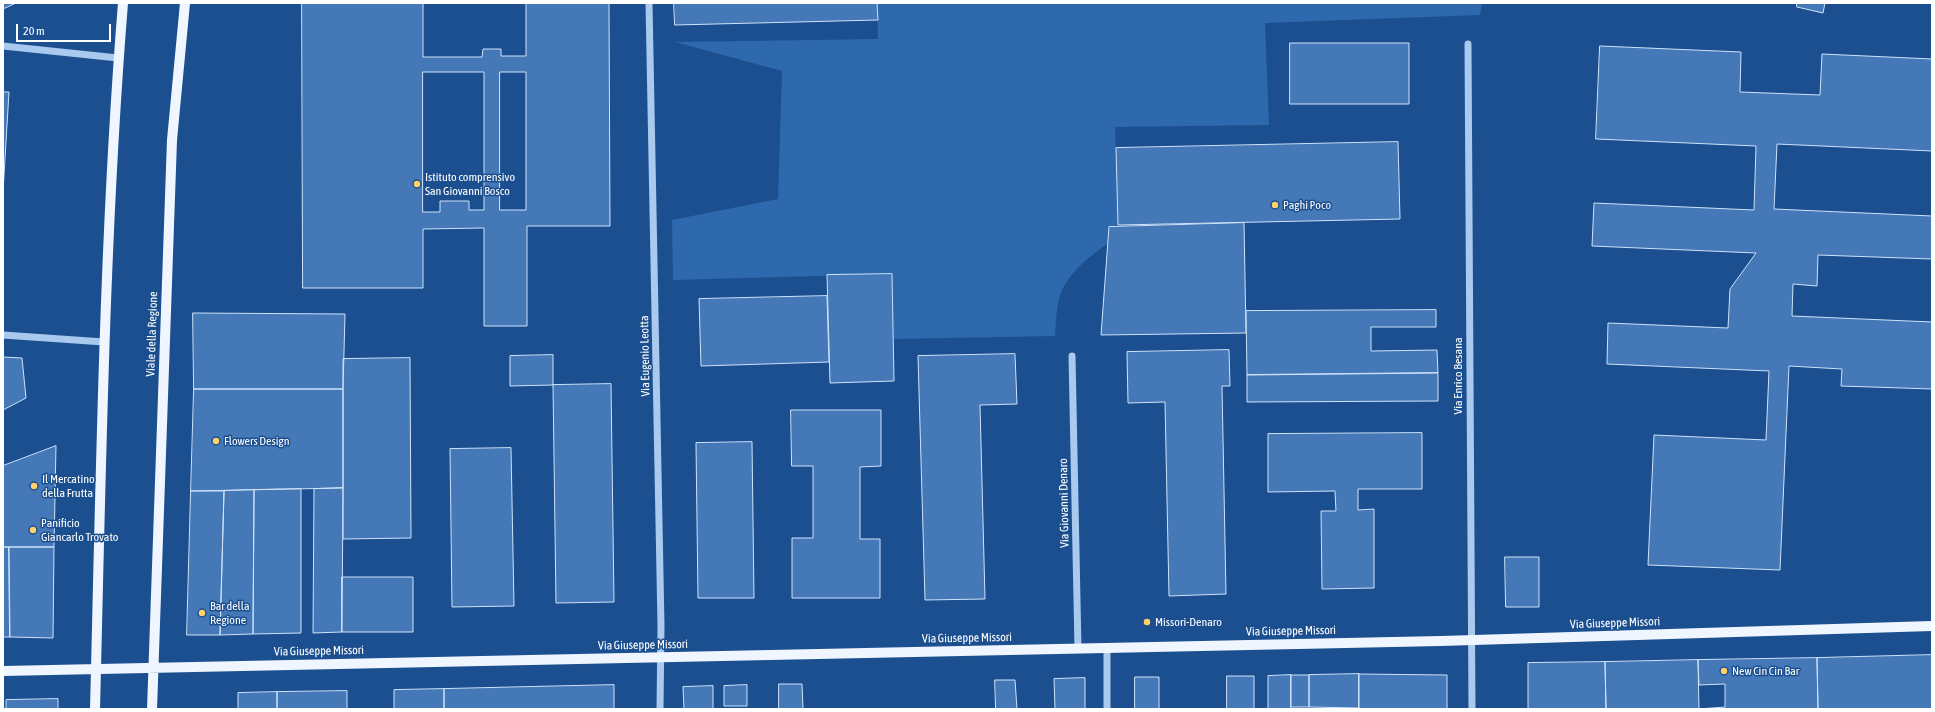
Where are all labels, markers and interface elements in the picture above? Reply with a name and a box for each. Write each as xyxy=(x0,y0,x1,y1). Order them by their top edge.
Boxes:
scale bar xyxy=(18,16,113,42)
text: 20 m xyxy=(23,24,45,38)
place label: Istituto comprensivo San Giovanni Bosco xyxy=(425,170,515,198)
marker: Istituto comprensivo San Giovanni Bosco xyxy=(412,179,422,189)
place label: Paghi Poco xyxy=(1283,198,1331,212)
marker: Paghi Poco xyxy=(1270,200,1280,210)
street label: Viale della Regione xyxy=(143,291,161,377)
street label: Via Eugenio Leotta xyxy=(637,315,653,397)
street label: Via Enrico Besana xyxy=(1451,337,1465,415)
place label: Flowers Design xyxy=(224,434,289,448)
marker: Flowers Design xyxy=(211,436,221,446)
street label: Via Giovanni Denaro xyxy=(1056,458,1072,548)
place label: Il Mercatino della Frutta xyxy=(42,472,95,500)
marker: Il Mercatino della Frutta xyxy=(29,481,39,491)
place label: Panificio Giancarlo Trovato xyxy=(41,516,118,544)
marker: Panificio Giancarlo Trovato xyxy=(28,525,38,535)
place label: Bar della Regione xyxy=(210,599,250,627)
marker: Bar della Regione xyxy=(197,608,207,618)
street label: Via Giuseppe Missori xyxy=(1570,614,1660,632)
place label: Missori-Denaro xyxy=(1155,615,1222,629)
marker: Missori-Denaro xyxy=(1142,617,1152,627)
street label: Via Giuseppe Missori xyxy=(1246,623,1336,639)
street label: Via Giuseppe Missori xyxy=(922,630,1012,646)
street label: Via Giuseppe Missori xyxy=(598,637,688,653)
street label: Via Giuseppe Missori xyxy=(274,643,364,659)
place label: New Cin Cin Bar xyxy=(1732,664,1799,678)
marker: New Cin Cin Bar xyxy=(1719,666,1729,676)

